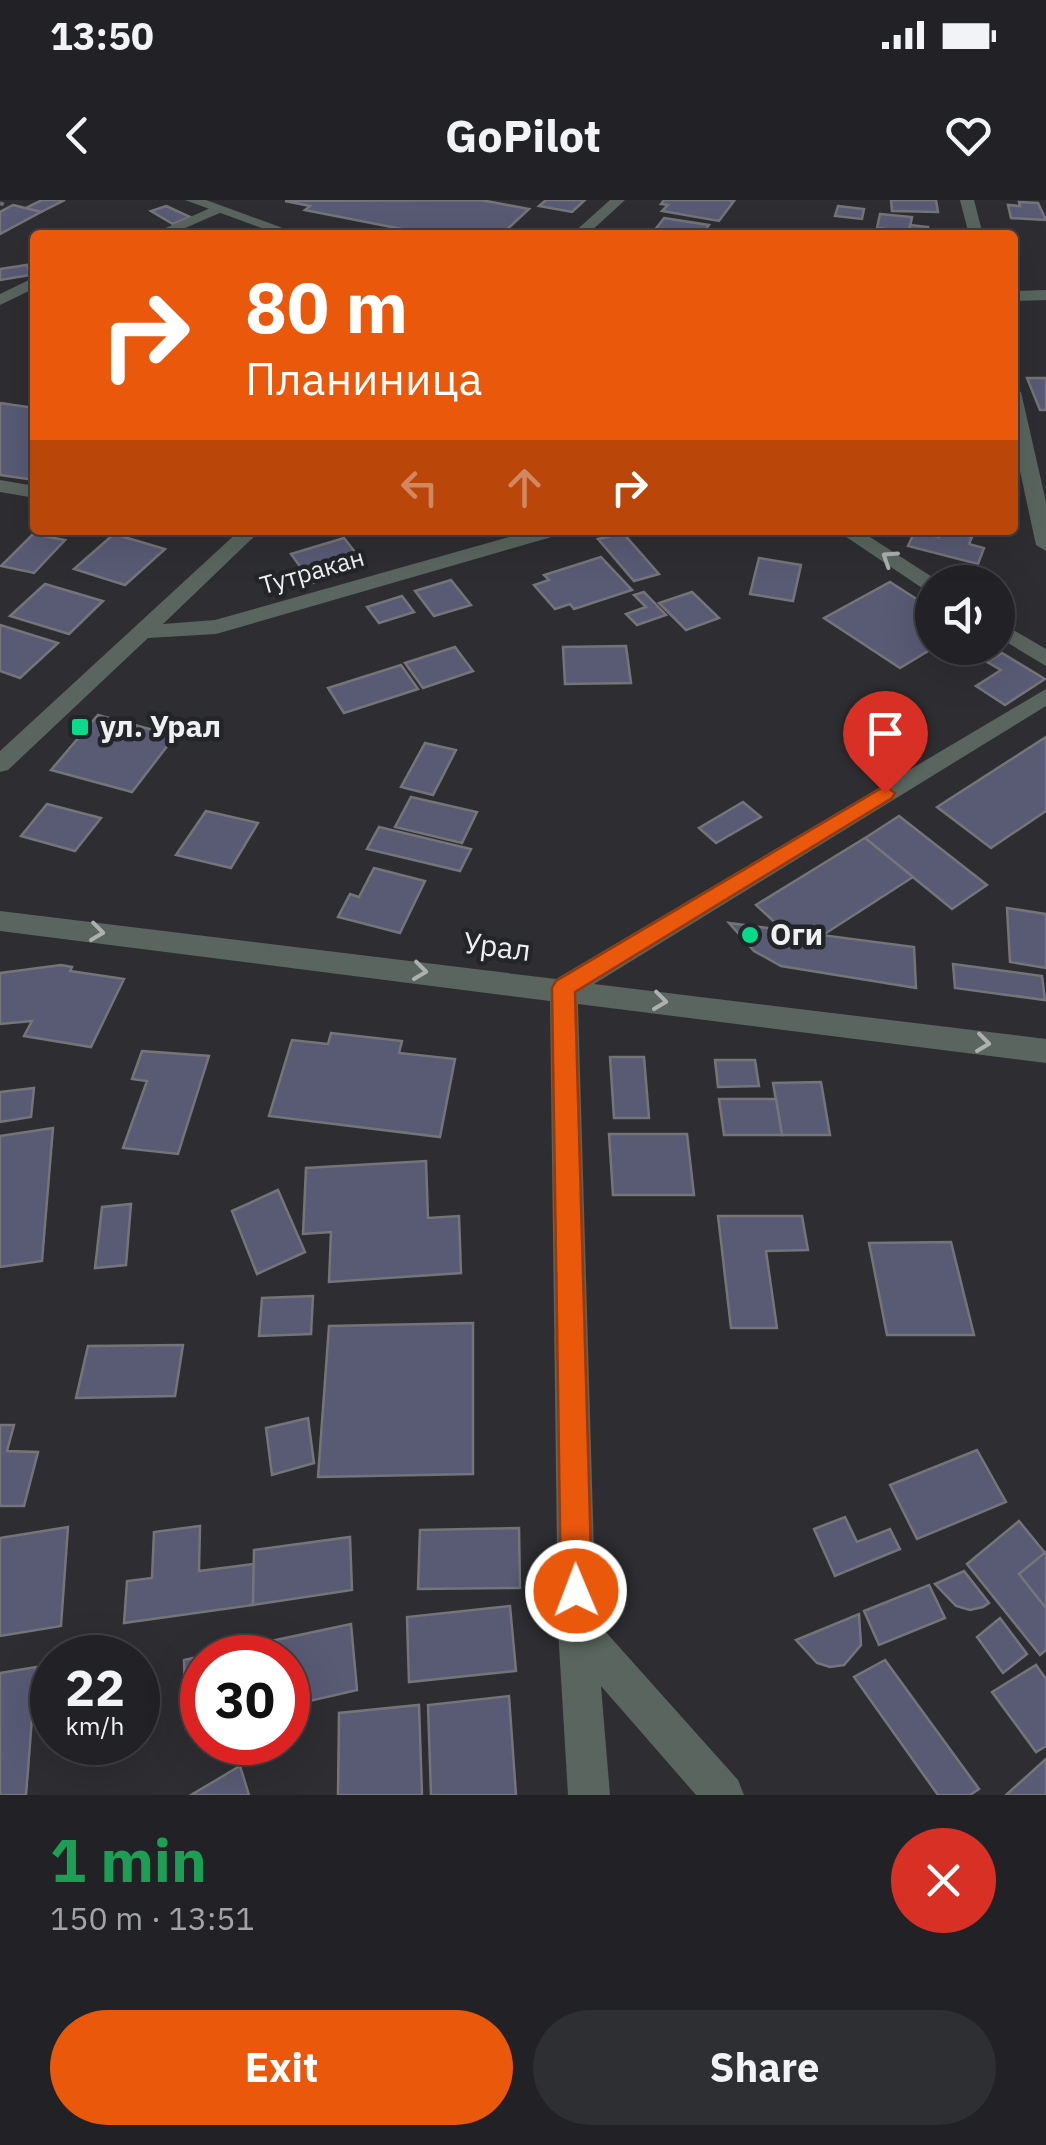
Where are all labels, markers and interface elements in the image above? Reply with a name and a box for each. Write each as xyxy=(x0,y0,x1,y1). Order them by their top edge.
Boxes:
text: 13:50 xyxy=(50,11,154,60)
text: GoPilot xyxy=(445,106,601,164)
icon: back xyxy=(50,108,105,163)
icon: heart xyxy=(941,108,996,163)
text: 80 m xyxy=(245,261,408,352)
icon: right xyxy=(80,270,210,400)
text: Планиница xyxy=(245,349,483,407)
icon: left xyxy=(392,460,447,515)
icon: ahead xyxy=(497,460,552,515)
icon: right xyxy=(602,460,657,515)
street label: Тутракан xyxy=(256,540,368,601)
one-way arrow xyxy=(882,552,900,571)
map controls xyxy=(915,565,1015,665)
button: sound xyxy=(915,565,1015,665)
pin xyxy=(843,691,928,794)
place label: ул. Урал xyxy=(100,706,221,745)
icon: arrive xyxy=(858,706,913,761)
marker: ул. Урал xyxy=(69,716,91,738)
place label: Оги xyxy=(770,914,823,953)
one-way arrow xyxy=(89,921,105,942)
street label: Урал xyxy=(461,922,533,969)
marker: Оги xyxy=(739,924,761,946)
one-way arrow xyxy=(412,960,428,981)
one-way arrow xyxy=(652,989,669,1010)
one-way arrow xyxy=(974,1031,991,1052)
position arrow xyxy=(524,1539,628,1643)
speed limit sign: 30 xyxy=(180,1635,310,1765)
text: 22 xyxy=(65,1655,125,1720)
text: km/h xyxy=(66,1709,124,1742)
text: 1 min xyxy=(50,1820,207,1899)
button: close xyxy=(891,1828,996,1933)
text: 150 m · 13:51 xyxy=(50,1897,255,1939)
button: Exit xyxy=(50,2010,513,2125)
button: Share xyxy=(533,2010,996,2125)

